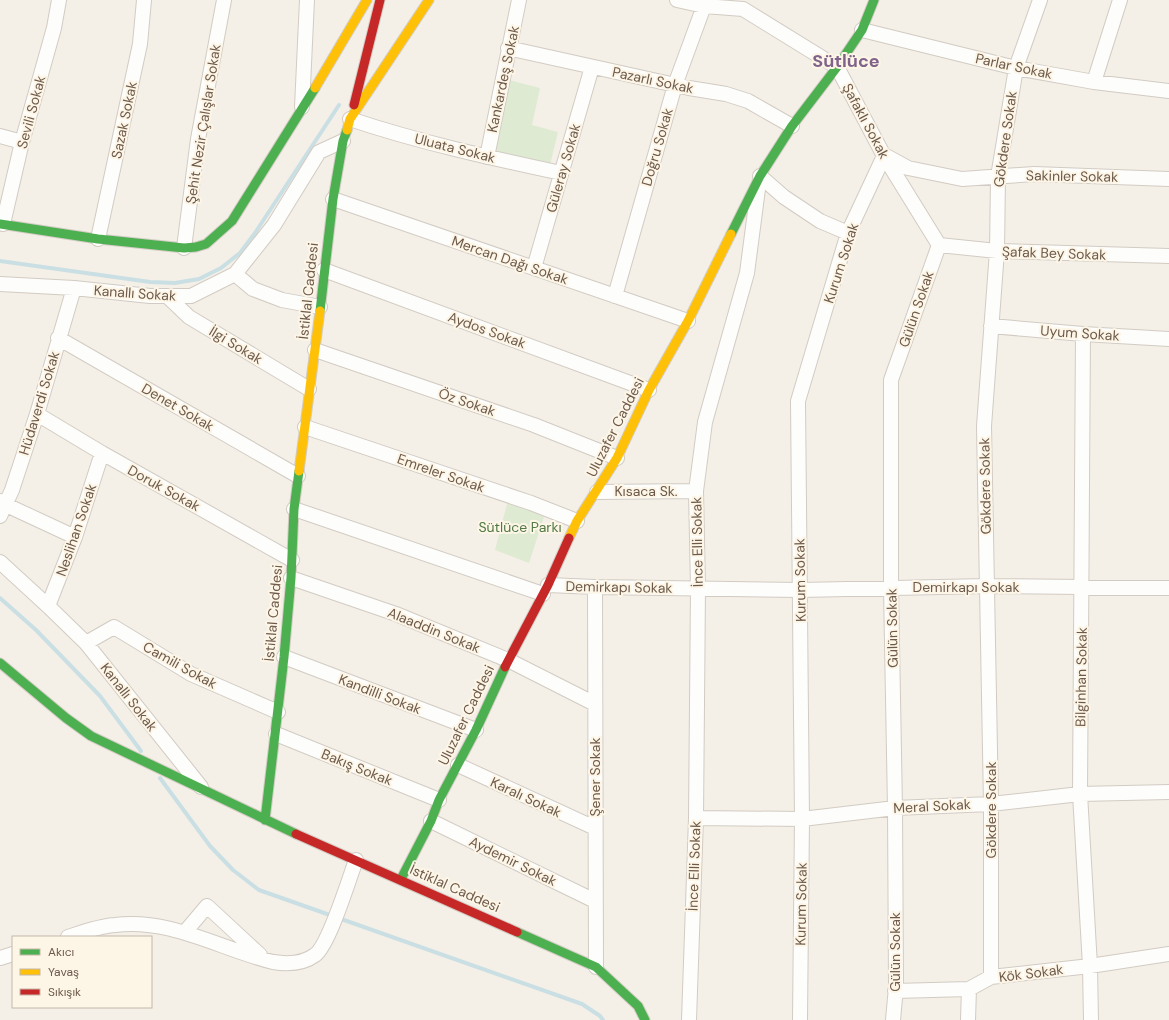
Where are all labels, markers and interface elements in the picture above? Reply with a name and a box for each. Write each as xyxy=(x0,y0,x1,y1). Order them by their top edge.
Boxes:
street label: Kankardeş Sokak xyxy=(483,24,523,134)
street label: Şehit Nezir Çalışlar Sokak xyxy=(181,43,225,205)
district label: Sütlüce xyxy=(812,49,880,73)
street label: Parlar Sokak xyxy=(974,49,1054,83)
street label: Pazarlı Sokak xyxy=(611,63,695,97)
street label: Sevili Sokak xyxy=(13,74,49,150)
street label: Sazak Sokak xyxy=(107,80,141,160)
street label: Şafaklı Sokak xyxy=(839,80,893,162)
street label: Gökdere Sokak xyxy=(989,90,1021,188)
street label: Doğru Sokak xyxy=(637,106,677,188)
street label: Güleray Sokak xyxy=(542,121,584,215)
street label: Uluata Sokak xyxy=(413,129,497,167)
street label: Sakinler Sokak xyxy=(1026,166,1118,186)
street label: Kurum Sokak xyxy=(820,221,862,305)
street label: Mercan Dağı Sokak xyxy=(449,232,571,288)
street label: İstiklal Caddesi xyxy=(294,242,322,340)
street label: Şafak Bey Sokak xyxy=(1002,242,1106,264)
street label: Gülün Sokak xyxy=(895,268,937,350)
street label: Kanallı Sokak xyxy=(93,281,177,305)
street label: Aydos Sokak xyxy=(446,308,528,352)
street label: Uyum Sokak xyxy=(1040,321,1120,345)
street label: İlgi Sokak xyxy=(206,322,266,368)
street label: Hüdaverdi Sokak xyxy=(15,349,63,457)
street label: Uluzafer Caddesi xyxy=(582,374,648,480)
street label: Denet Sokak xyxy=(139,379,217,435)
street label: Öz Sokak xyxy=(436,384,498,420)
street label: Gökdere Sokak xyxy=(975,437,995,535)
street label: Emreler Sokak xyxy=(395,450,487,496)
street label: Doruk Sokak xyxy=(125,461,203,515)
street label: Neslihan Sokak xyxy=(52,481,100,579)
street label: Kısaca Sk. xyxy=(614,482,678,500)
street label: İnce Elli Sokak xyxy=(687,497,707,587)
park label: Sütlüce Parkı xyxy=(478,518,562,536)
street label: Kurum Sokak xyxy=(790,538,810,622)
street label: İstiklal Caddesi xyxy=(260,564,286,662)
street label: Demirkapı Sokak xyxy=(565,577,673,597)
street label: Demirkapı Sokak xyxy=(913,578,1019,596)
street label: Gülün Sokak xyxy=(882,588,902,668)
street label: Alaaddin Sokak xyxy=(385,603,483,657)
street label: Bilginhan Sokak xyxy=(1071,627,1091,727)
street label: Camili Sokak xyxy=(140,637,220,693)
street label: Kanallı Sokak xyxy=(97,659,161,735)
street label: Uluzafer Caddesi xyxy=(434,662,498,768)
street label: Kandilli Sokak xyxy=(336,670,424,718)
street label: Şener Sokak xyxy=(586,737,604,817)
street label: Bakış Sokak xyxy=(319,745,395,789)
street label: Gökdere Sokak xyxy=(982,762,1000,858)
street label: Karalı Sokak xyxy=(488,773,564,821)
street label: Meral Sokak xyxy=(893,795,971,817)
street label: İnce Elli Sokak xyxy=(683,821,705,911)
street label: Aydemir Sokak xyxy=(466,832,560,890)
street label: İstiklal Caddesi xyxy=(407,860,503,916)
street label: Kurum Sokak xyxy=(791,862,811,946)
street label: Gülün Sokak xyxy=(886,912,904,992)
legend xyxy=(12,936,152,1008)
text: Akıcı xyxy=(48,944,74,960)
street label: Kök Sokak xyxy=(998,960,1064,986)
text: Yavaş xyxy=(48,964,79,980)
text: Sıkışık xyxy=(48,984,81,1000)

